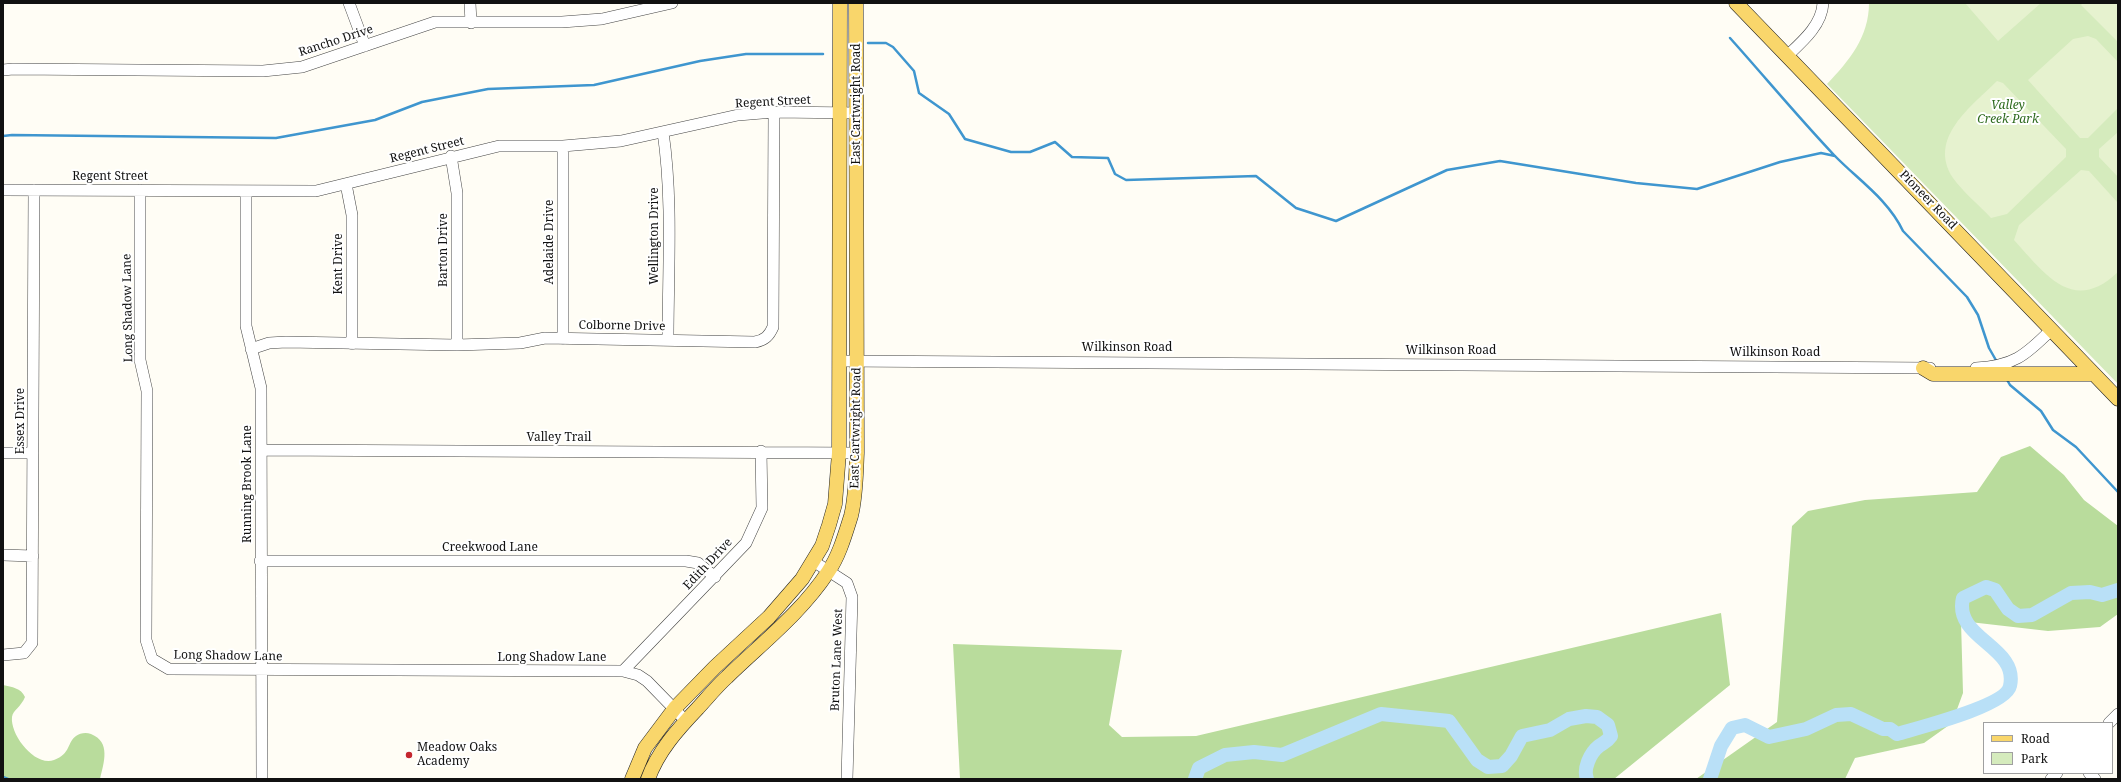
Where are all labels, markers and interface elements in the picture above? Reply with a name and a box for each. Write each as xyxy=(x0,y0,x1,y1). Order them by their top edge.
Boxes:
street label: Rancho Drive xyxy=(297,22,375,60)
street label: East Cartwright Road xyxy=(850,43,864,165)
street label: Regent Street xyxy=(735,93,811,111)
park label: Valley Creek Park xyxy=(1977,99,2039,127)
street label: Regent Street xyxy=(389,134,465,166)
street label: Pioneer Road xyxy=(1896,168,1960,232)
street label: Regent Street xyxy=(72,170,148,184)
street label: Wellington Drive xyxy=(648,187,662,285)
street label: Adelaide Drive xyxy=(543,200,557,284)
street label: Barton Drive xyxy=(437,213,451,287)
street label: Kent Drive xyxy=(332,233,346,295)
street label: Long Shadow Lane xyxy=(120,253,136,363)
street label: Colborne Drive xyxy=(578,318,666,334)
street label: Wilkinson Road xyxy=(1082,341,1172,355)
street label: Wilkinson Road xyxy=(1406,344,1496,358)
street label: Wilkinson Road xyxy=(1730,346,1820,360)
street label: East Cartwright Road xyxy=(848,367,864,489)
street label: Essex Drive xyxy=(14,388,28,454)
street label: Running Brook Lane xyxy=(241,425,255,543)
street label: Valley Trail xyxy=(527,431,591,445)
street label: Edith Drive xyxy=(680,535,736,593)
street label: Creekwood Lane xyxy=(442,541,538,555)
street label: Bruton Lane West xyxy=(828,609,846,711)
street label: Long Shadow Lane xyxy=(173,648,283,664)
street label: Long Shadow Lane xyxy=(498,651,606,665)
legend xyxy=(1983,722,2113,774)
text: Road xyxy=(2021,730,2050,747)
place label: Meadow Oaks Academy xyxy=(417,741,497,769)
marker: Meadow Oaks Academy xyxy=(404,750,414,760)
text: Park xyxy=(2021,750,2048,767)

